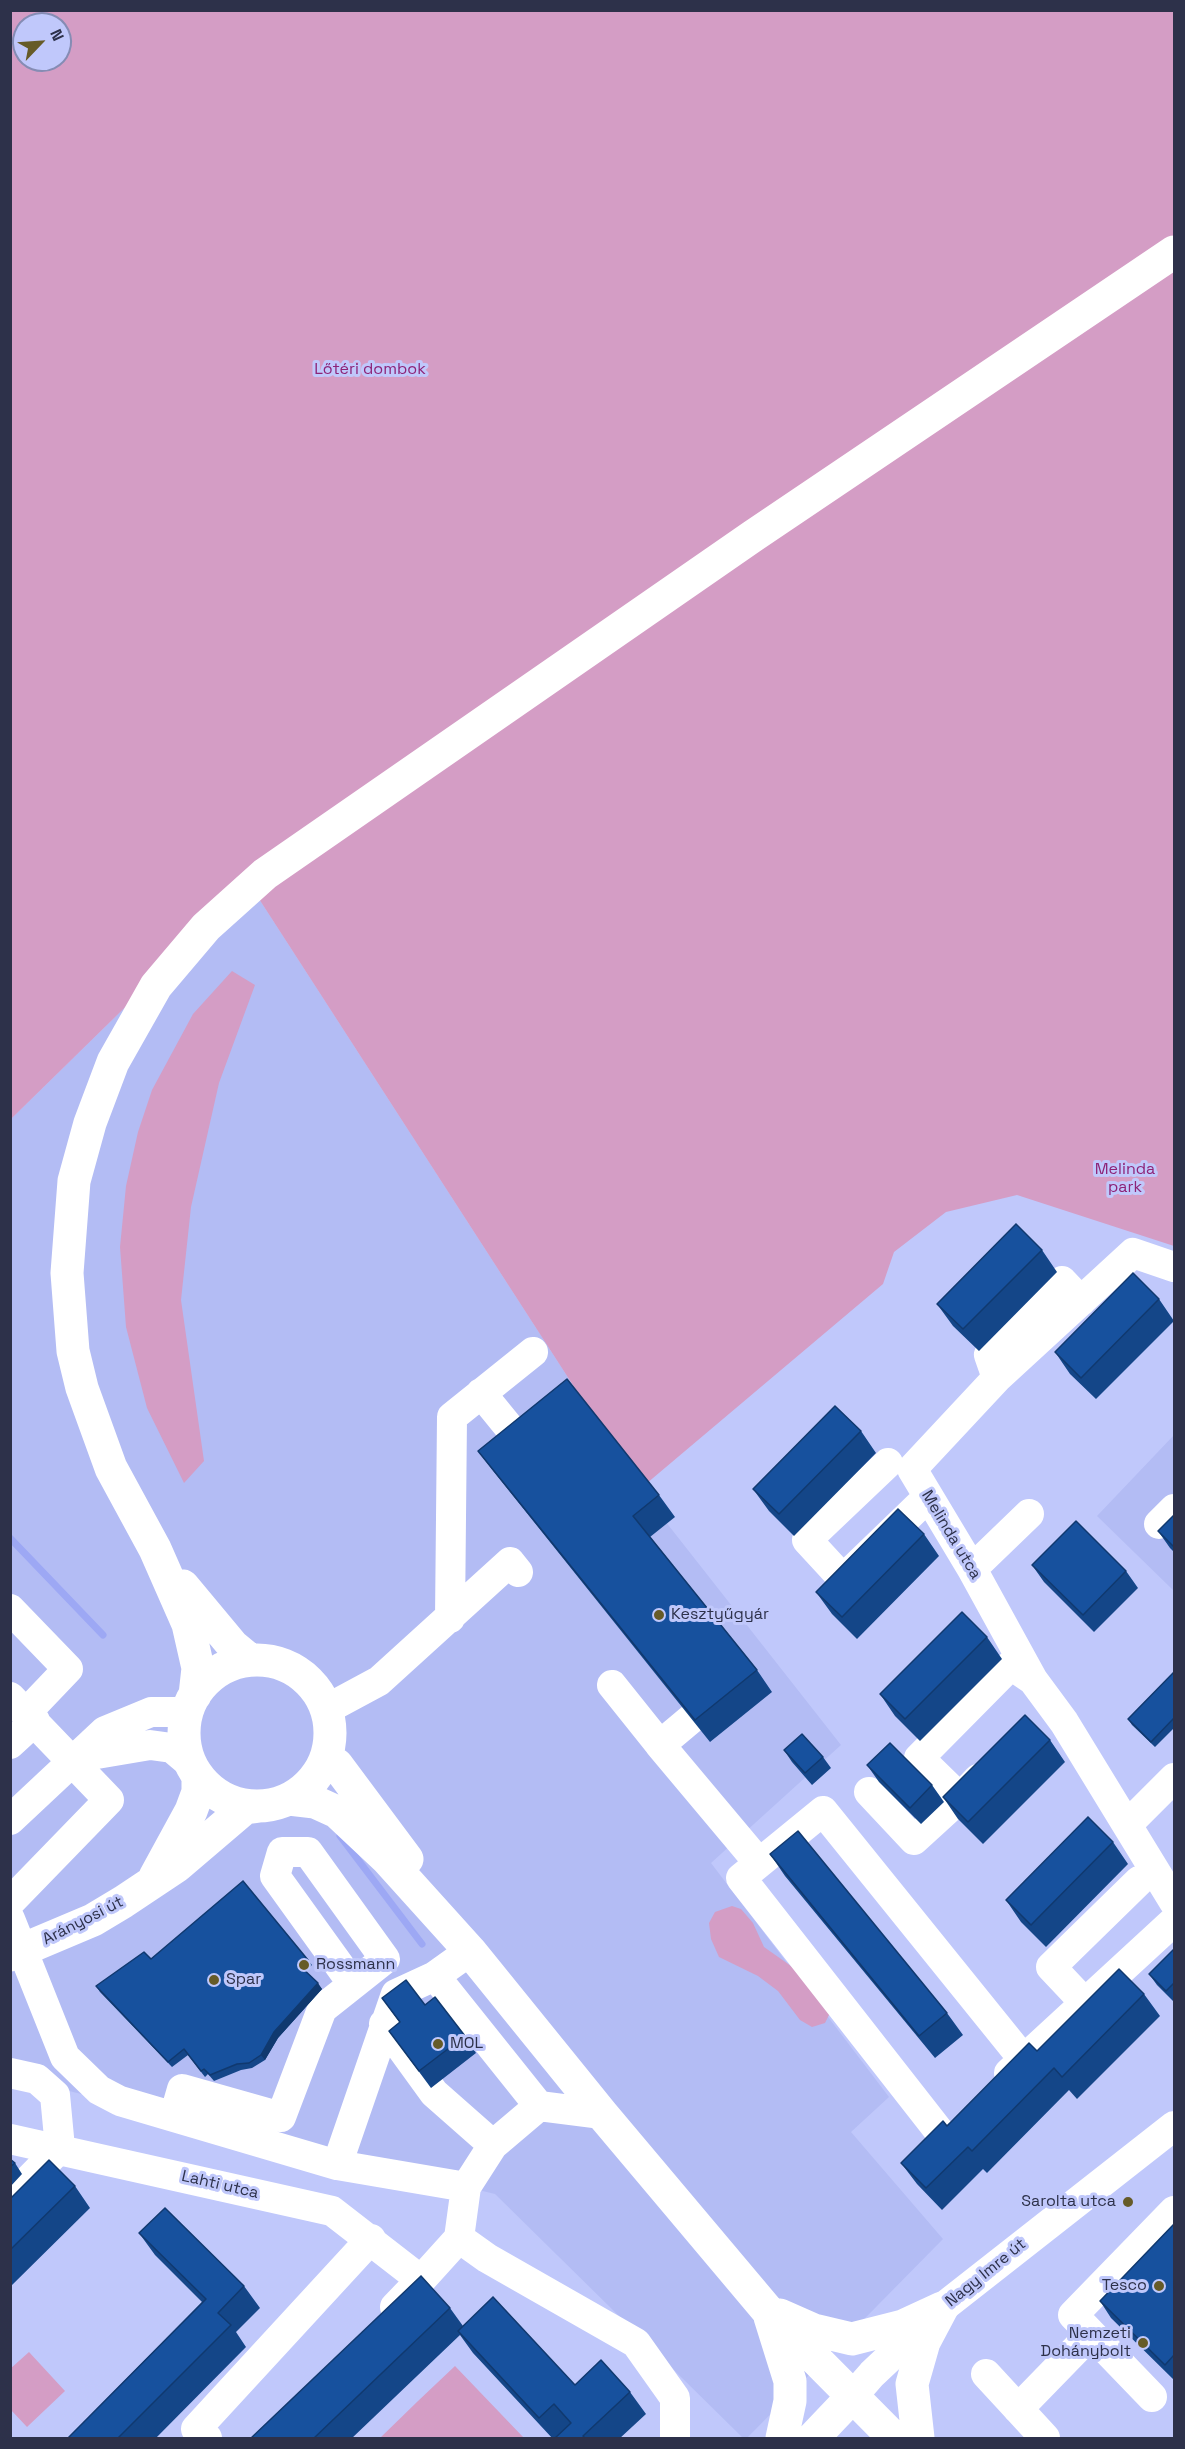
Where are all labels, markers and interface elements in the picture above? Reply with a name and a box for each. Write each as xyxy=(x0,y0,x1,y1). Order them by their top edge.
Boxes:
north arrow xyxy=(12,12,72,72)
text: N xyxy=(45,26,69,44)
park label: Lőtéri dombok xyxy=(314,360,426,380)
park label: Melinda park xyxy=(1095,1160,1155,1198)
street label: Melinda utca xyxy=(917,1487,985,1583)
place label: Kesztyűgyár xyxy=(671,1605,769,1625)
marker: Kesztyűgyár xyxy=(652,1608,666,1622)
street label: Arányosi út xyxy=(39,1892,127,1950)
place label: Rossmann xyxy=(316,1955,395,1975)
marker: Rossmann xyxy=(297,1958,311,1972)
place label: Spar xyxy=(226,1970,261,1990)
marker: Spar xyxy=(207,1973,221,1987)
place label: MOL xyxy=(450,2034,483,2054)
marker: MOL xyxy=(431,2037,445,2051)
street label: Lahti utca xyxy=(180,2167,260,2203)
place label: Sarolta utca xyxy=(1021,2192,1116,2212)
marker: Sarolta utca xyxy=(1121,2195,1135,2209)
street label: Nagy Imre út xyxy=(942,2235,1030,2311)
place label: Tesco xyxy=(1102,2276,1147,2296)
marker: Tesco xyxy=(1152,2279,1166,2293)
place label: Nemzeti Dohánybolt xyxy=(1041,2324,1131,2362)
marker: Nemzeti Dohánybolt xyxy=(1136,2336,1150,2350)

